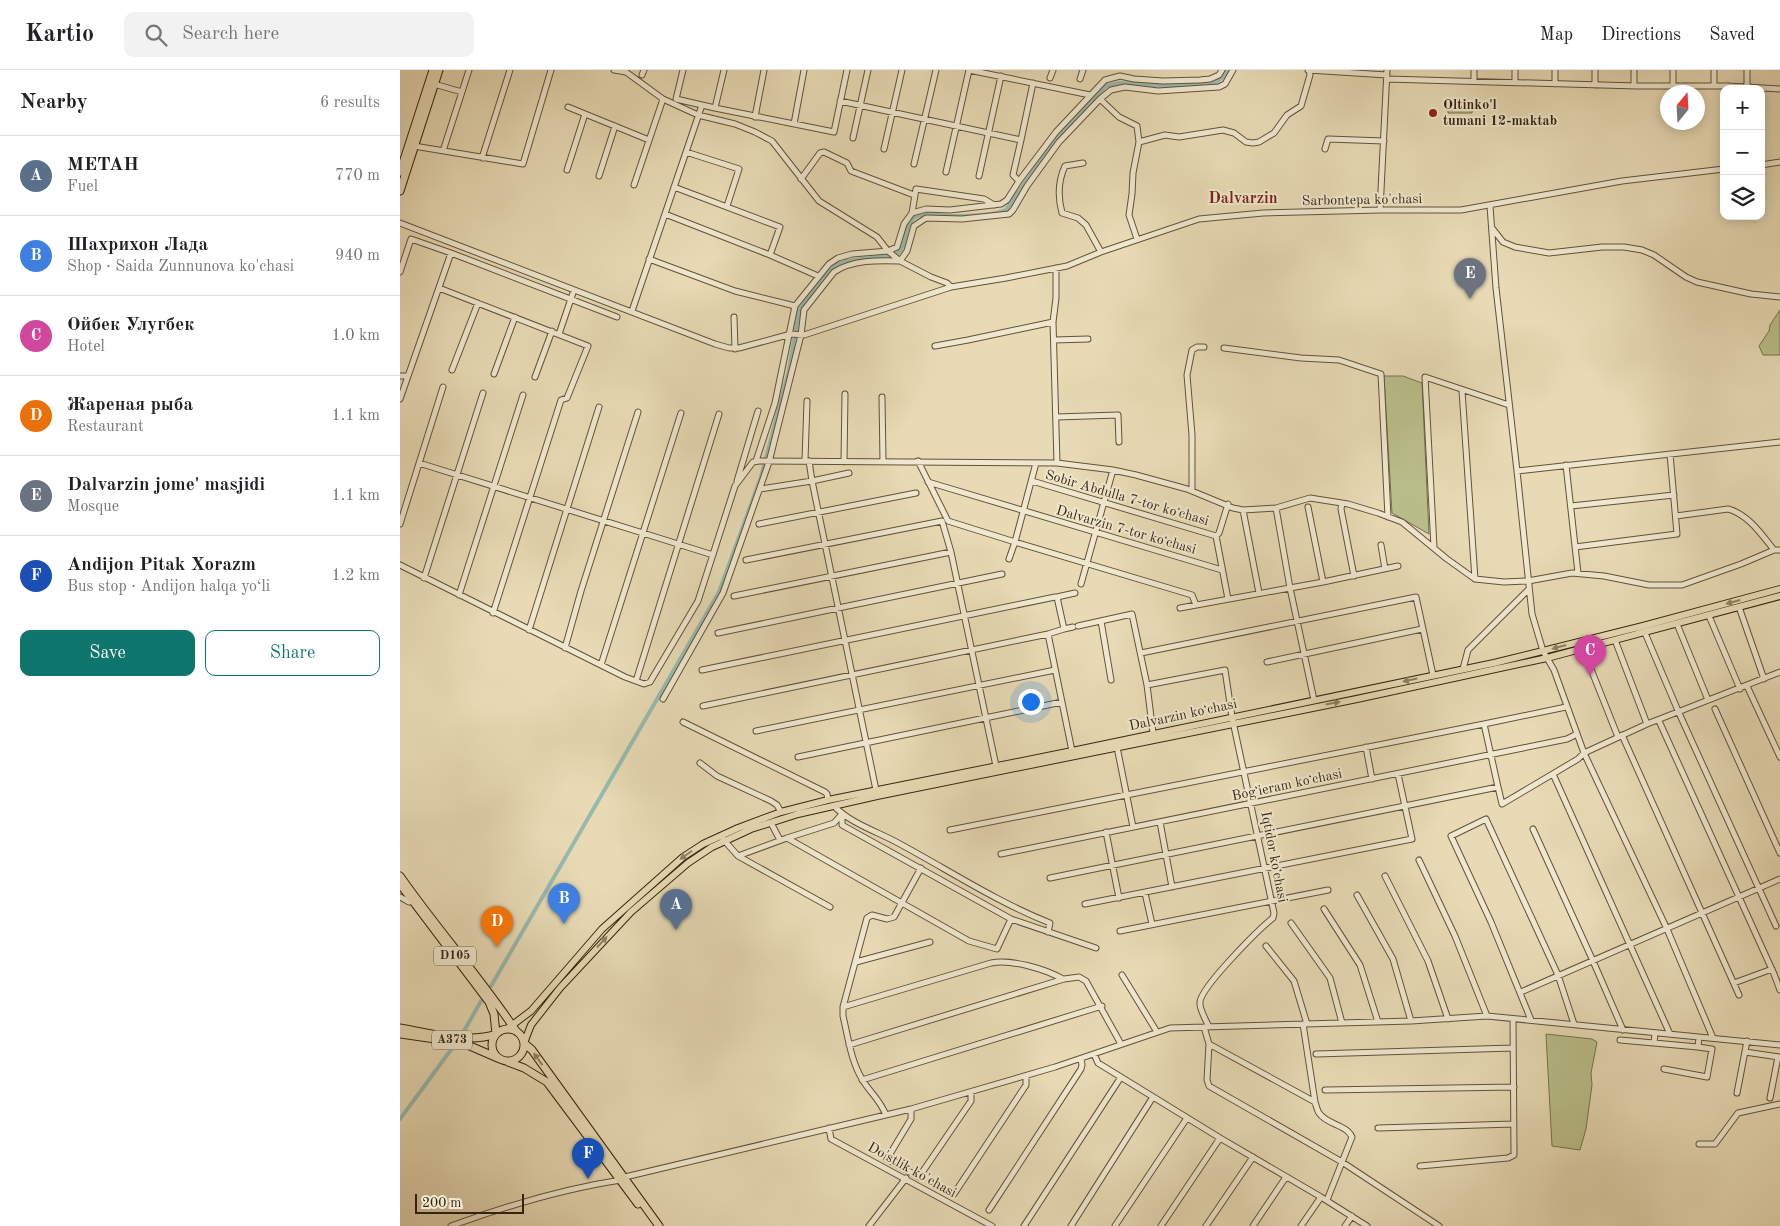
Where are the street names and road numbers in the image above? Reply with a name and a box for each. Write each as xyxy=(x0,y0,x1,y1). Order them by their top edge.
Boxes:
street label: Sarbontepa ko'chasi xyxy=(1302,192,1423,208)
street label: Sobir Abdulla 7-tor koʻchasi xyxy=(1044,467,1211,528)
street label: Dalvarzin 7-tor koʻchasi xyxy=(1054,502,1198,557)
street label: Dalvarzin koʻchasi xyxy=(1127,696,1239,733)
street label: Bogʻieram koʻchasi xyxy=(1230,765,1344,804)
street label: Iqtidor koʻchasi xyxy=(1258,810,1291,904)
road number: D105 xyxy=(434,946,476,966)
road number: A373 xyxy=(432,1030,472,1050)
street label: Do'stlik ko'chasi xyxy=(865,1140,959,1200)

